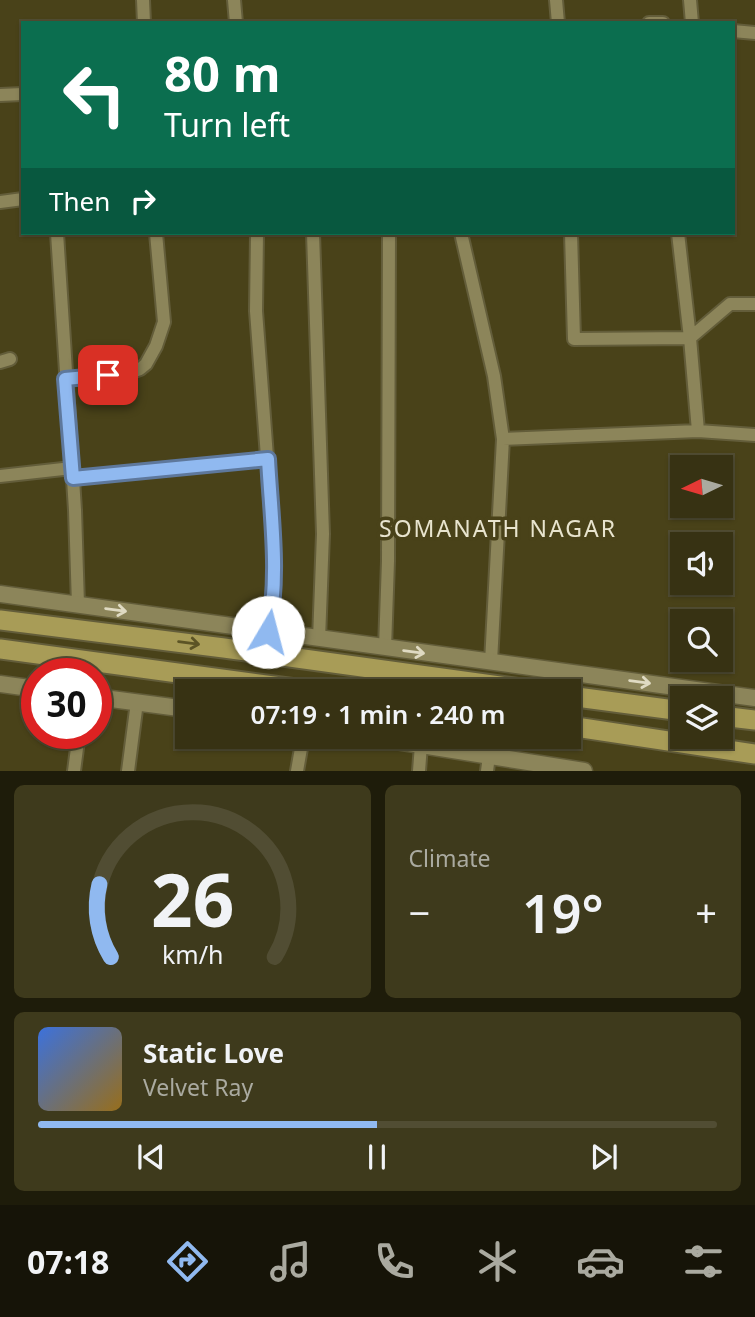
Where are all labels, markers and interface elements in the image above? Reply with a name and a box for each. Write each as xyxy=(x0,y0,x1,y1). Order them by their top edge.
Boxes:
text: 80 m xyxy=(164,40,281,106)
icon: left xyxy=(49,49,140,140)
text: Turn left xyxy=(164,103,290,146)
icon: right xyxy=(124,182,162,220)
text: Then xyxy=(49,183,110,219)
pin xyxy=(78,345,138,405)
icon: arrive xyxy=(89,356,127,394)
north arrow xyxy=(670,455,733,518)
map controls xyxy=(670,455,733,749)
district label: SOMANATH NAGAR xyxy=(379,512,617,544)
button: sound xyxy=(670,532,733,595)
position arrow xyxy=(231,595,305,669)
one-way arrow xyxy=(104,604,127,617)
button: search xyxy=(670,609,733,672)
one-way arrow xyxy=(177,637,200,650)
one-way arrow xyxy=(402,645,425,658)
speed limit sign: 30 xyxy=(21,658,112,749)
one-way arrow xyxy=(628,676,651,689)
button: layers xyxy=(670,686,733,749)
text: 07:19 · 1 min · 240 m xyxy=(251,696,505,732)
text: Climate xyxy=(409,842,491,874)
text: 26 xyxy=(151,850,234,949)
text: 19° xyxy=(522,877,604,948)
text: − xyxy=(409,886,430,938)
text: + xyxy=(695,886,717,938)
text: km/h xyxy=(161,937,223,971)
text: Static Love xyxy=(143,1035,284,1071)
text: Velvet Ray xyxy=(143,1071,253,1103)
icon: previous xyxy=(132,1138,170,1176)
icon: pause xyxy=(358,1138,396,1176)
icon: next xyxy=(585,1138,623,1176)
icon: directions xyxy=(163,1237,212,1286)
icon: music xyxy=(266,1237,315,1286)
icon: phone xyxy=(370,1237,419,1286)
icon: climate xyxy=(473,1237,522,1286)
icon: car xyxy=(576,1237,625,1286)
icon: filters xyxy=(679,1237,728,1286)
text: 07:18 xyxy=(27,1240,109,1283)

